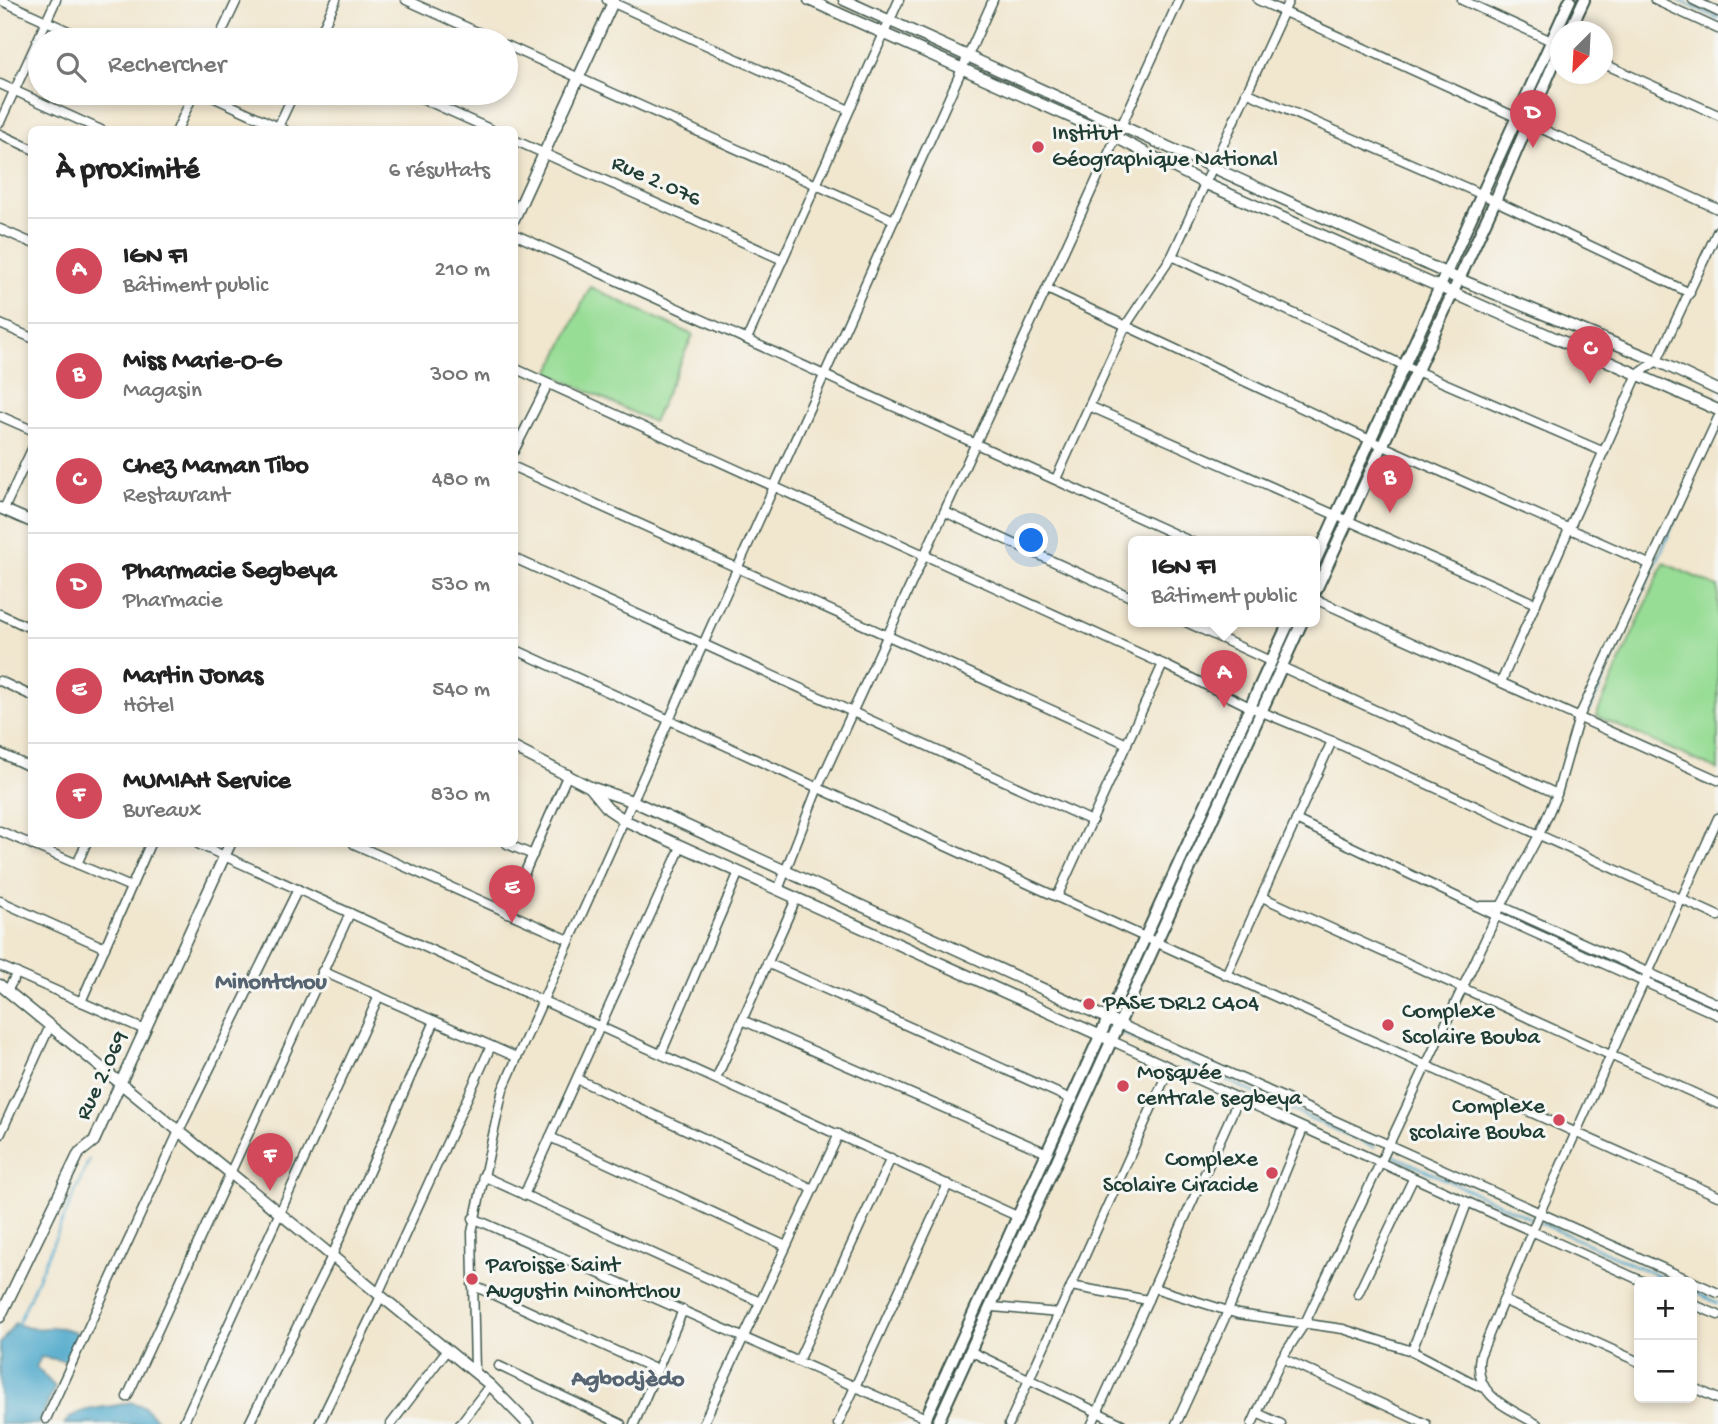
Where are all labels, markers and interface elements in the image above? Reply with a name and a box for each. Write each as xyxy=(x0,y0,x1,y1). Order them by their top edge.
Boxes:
north arrow xyxy=(1550,21,1613,84)
search box xyxy=(28,28,518,105)
icon: search xyxy=(52,48,90,86)
text: Rechercher xyxy=(108,51,226,82)
pin: D xyxy=(1510,90,1556,148)
place label: Institut Géographique National xyxy=(1052,121,1278,174)
marker: Institut Géographique National xyxy=(1030,139,1046,155)
street label: Rue 2.076 xyxy=(607,150,705,214)
text: À proximité xyxy=(56,154,200,189)
text: 6 résultats xyxy=(389,158,490,185)
text: IGN FI xyxy=(123,242,188,273)
text: A xyxy=(72,257,86,284)
text: 210 m xyxy=(435,257,490,284)
text: Bâtiment public xyxy=(123,273,268,300)
pin: C xyxy=(1567,326,1613,384)
text: Miss Marie-O-G xyxy=(123,347,281,378)
text: B xyxy=(73,362,85,389)
text: 300 m xyxy=(430,362,490,389)
text: Magasin xyxy=(123,378,202,405)
text: Chez Maman Tibo xyxy=(123,452,309,483)
pin: B xyxy=(1367,455,1413,513)
text: C xyxy=(73,467,85,494)
text: 480 m xyxy=(432,467,490,494)
text: Restaurant xyxy=(123,483,230,510)
your location xyxy=(1014,523,1048,557)
popup xyxy=(1128,536,1320,627)
text: IGN FI xyxy=(1152,553,1217,584)
text: Pharmacie Segbeya xyxy=(123,557,337,588)
text: D xyxy=(72,572,87,599)
text: 530 m xyxy=(431,572,490,599)
text: Bâtiment public xyxy=(1152,584,1297,611)
text: Pharmacie xyxy=(123,588,223,615)
pin: A xyxy=(1201,650,1247,708)
text: Martin Jonas xyxy=(123,662,263,693)
text: E xyxy=(72,677,86,704)
text: 540 m xyxy=(432,677,490,704)
text: Hôtel xyxy=(123,693,174,720)
text: MUMIAH Service xyxy=(123,767,291,798)
text: F xyxy=(73,782,85,809)
text: 830 m xyxy=(431,782,490,809)
text: Bureaux xyxy=(123,798,201,825)
pin: E xyxy=(489,865,535,923)
district label: Minontchou xyxy=(215,969,328,998)
place label: PASE DRL2 C404 xyxy=(1102,991,1259,1018)
marker: PASE DRL2 C404 xyxy=(1081,996,1097,1012)
place label: Complexe Scolaire Bouba xyxy=(1402,999,1541,1052)
marker: Complexe Scolaire Bouba xyxy=(1380,1017,1396,1033)
street label: Rue 2.069 xyxy=(71,1027,135,1125)
place label: Mosquée centrale segbeya xyxy=(1137,1060,1303,1113)
marker: Mosquée centrale segbeya xyxy=(1115,1078,1131,1094)
place label: Complexe scolaire Bouba xyxy=(1409,1094,1546,1147)
marker: Complexe scolaire Bouba xyxy=(1551,1112,1567,1128)
pin: F xyxy=(247,1133,293,1191)
place label: Complexe Scolaire Ciracide xyxy=(1103,1147,1259,1200)
marker: Complexe Scolaire Ciracide xyxy=(1264,1165,1280,1181)
place label: Paroisse Saint Augustin Minontchou xyxy=(485,1253,681,1306)
marker: Paroisse Saint Augustin Minontchou xyxy=(464,1271,480,1287)
map controls xyxy=(1634,1277,1697,1403)
button: + xyxy=(1634,1277,1697,1340)
button: − xyxy=(1634,1340,1697,1403)
district label: Agbodjèdo xyxy=(571,1366,685,1395)

